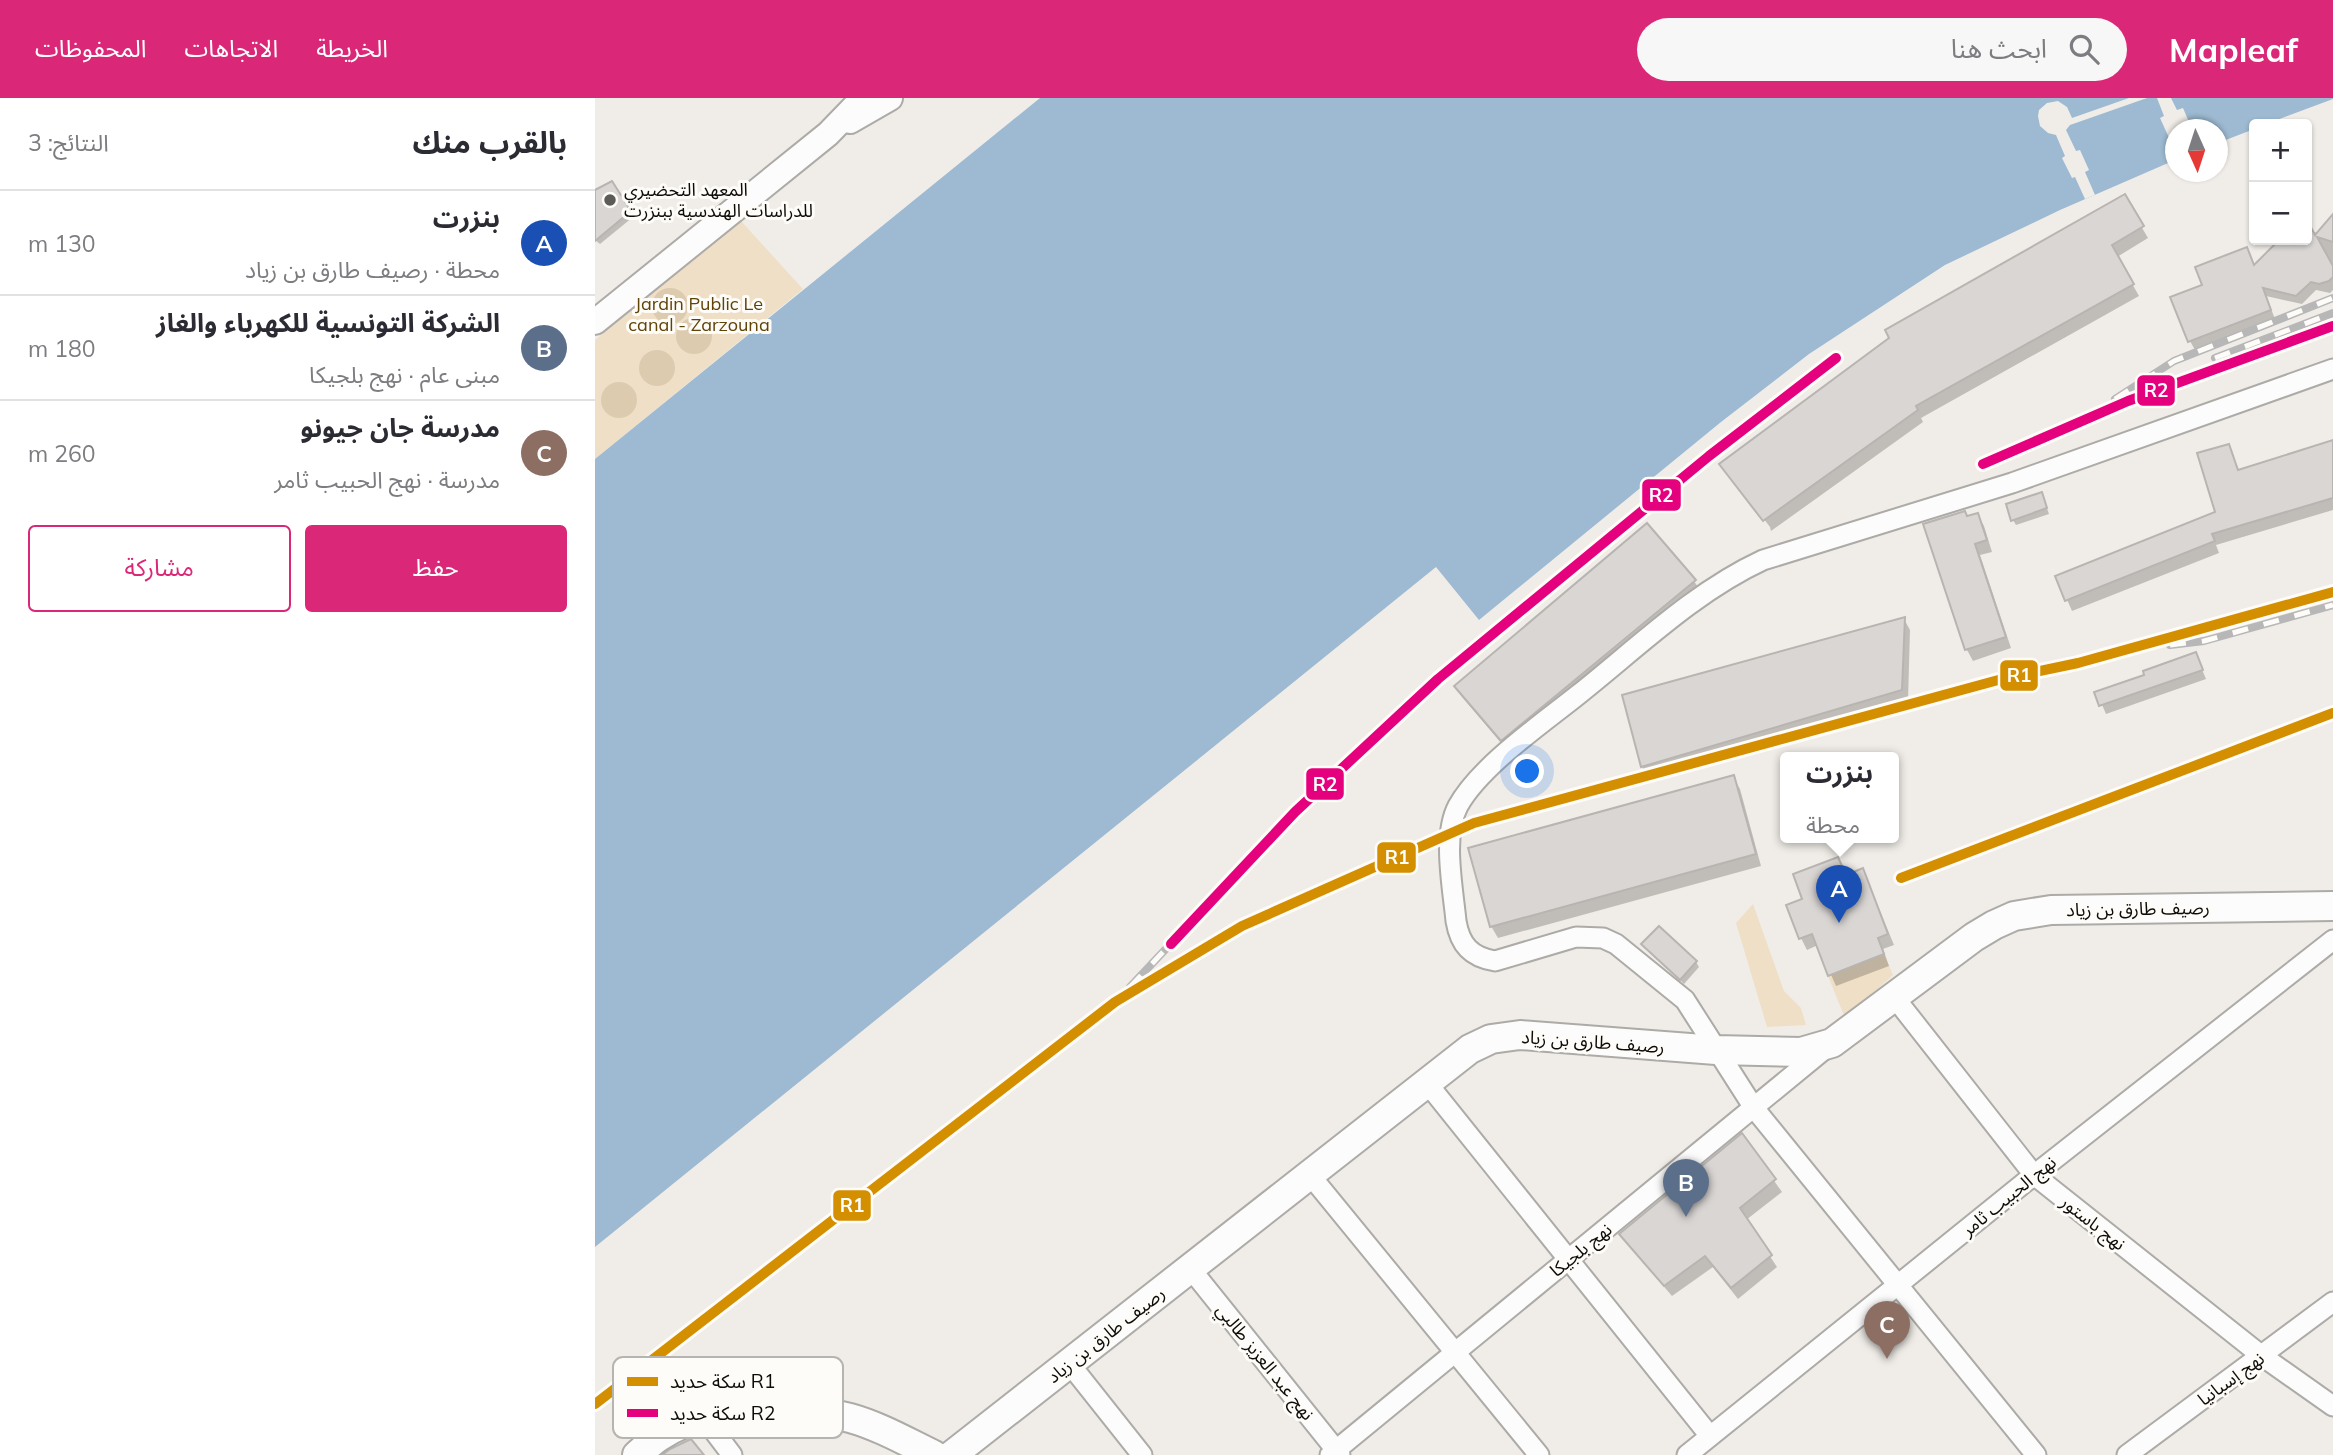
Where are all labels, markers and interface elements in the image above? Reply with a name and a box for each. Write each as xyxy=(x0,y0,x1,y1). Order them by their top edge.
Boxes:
search box xyxy=(1637,18,2127,81)
text: Mapleaf xyxy=(2169,29,2298,70)
icon: search xyxy=(2065,30,2103,68)
text: ابحث هنا xyxy=(1951,32,2047,65)
text: المحفوظات xyxy=(35,33,146,63)
text: الاتجاهات xyxy=(184,33,278,63)
text: الخريطة xyxy=(316,33,388,63)
north arrow xyxy=(2165,119,2228,182)
map controls xyxy=(2249,119,2312,245)
button: + xyxy=(2249,119,2312,182)
text: بالقرب منك xyxy=(413,123,567,161)
text: النتائج: 3 xyxy=(28,128,109,157)
place label: المعهد التحضيري للدراسات الهندسية ببنزرت xyxy=(624,178,813,222)
button: − xyxy=(2249,182,2312,245)
marker: المعهد التحضيري للدراسات الهندسية ببنزرت xyxy=(602,192,618,208)
text: بنزرت xyxy=(433,201,500,234)
text: 130 m xyxy=(28,229,96,258)
text: A xyxy=(535,229,553,258)
text: محطة · رصيف طارق بن زياد xyxy=(245,255,500,284)
park label: Jardin Public Le canal - Zarzouna xyxy=(628,292,770,336)
text: الشركة التونسية للكهرباء والغاز xyxy=(156,306,500,339)
text: 180 m xyxy=(28,334,96,363)
text: B xyxy=(536,334,552,363)
text: مبنى عام · نهج بلجيكا xyxy=(309,360,500,389)
line badge: R2 xyxy=(2136,374,2176,407)
text: R2 xyxy=(2144,378,2168,402)
text: مدرسة جان جيونو xyxy=(300,411,500,444)
text: 260 m xyxy=(28,439,96,468)
text: C xyxy=(536,439,552,468)
text: مدرسة · نهج الحبيب ثامر xyxy=(274,465,500,494)
line badge: R2 xyxy=(1641,478,1682,512)
text: R2 xyxy=(1649,483,1673,507)
button: مشاركة xyxy=(28,525,291,612)
button: حفظ xyxy=(305,525,567,612)
line badge: R1 xyxy=(1999,659,2039,692)
text: R1 xyxy=(2007,663,2031,687)
popup xyxy=(1780,752,1899,843)
your location xyxy=(1510,754,1544,788)
text: بنزرت xyxy=(1806,756,1873,789)
line badge: R2 xyxy=(1305,767,1345,801)
text: R2 xyxy=(1313,772,1337,796)
text: محطة xyxy=(1806,810,1860,839)
line badge: R1 xyxy=(1376,841,1417,874)
text: R1 xyxy=(1385,845,1409,869)
pin: A xyxy=(1816,865,1862,923)
street label: رصيف طارق بن زياد xyxy=(2066,896,2210,921)
street label: رصيف طارق بن زياد xyxy=(1521,1025,1665,1058)
street label: نهج الحبيب ثامر xyxy=(1956,1150,2062,1243)
pin: B xyxy=(1663,1159,1709,1217)
line badge: R1 xyxy=(832,1189,872,1222)
street label: نهج باستور xyxy=(2054,1189,2130,1257)
text: R1 xyxy=(840,1193,864,1217)
street label: نهج بلجيكا xyxy=(1545,1218,1618,1283)
street label: رصيف طارق بن زياد xyxy=(1042,1281,1169,1388)
street label: نهج عبد العزيز طالبي xyxy=(1210,1299,1319,1426)
pin: C xyxy=(1864,1301,1910,1359)
street label: نهج إسبانيا xyxy=(2193,1347,2270,1412)
legend xyxy=(613,1357,843,1438)
text: سكة حديد R1 xyxy=(670,1369,775,1393)
text: سكة حديد R2 xyxy=(670,1401,775,1425)

